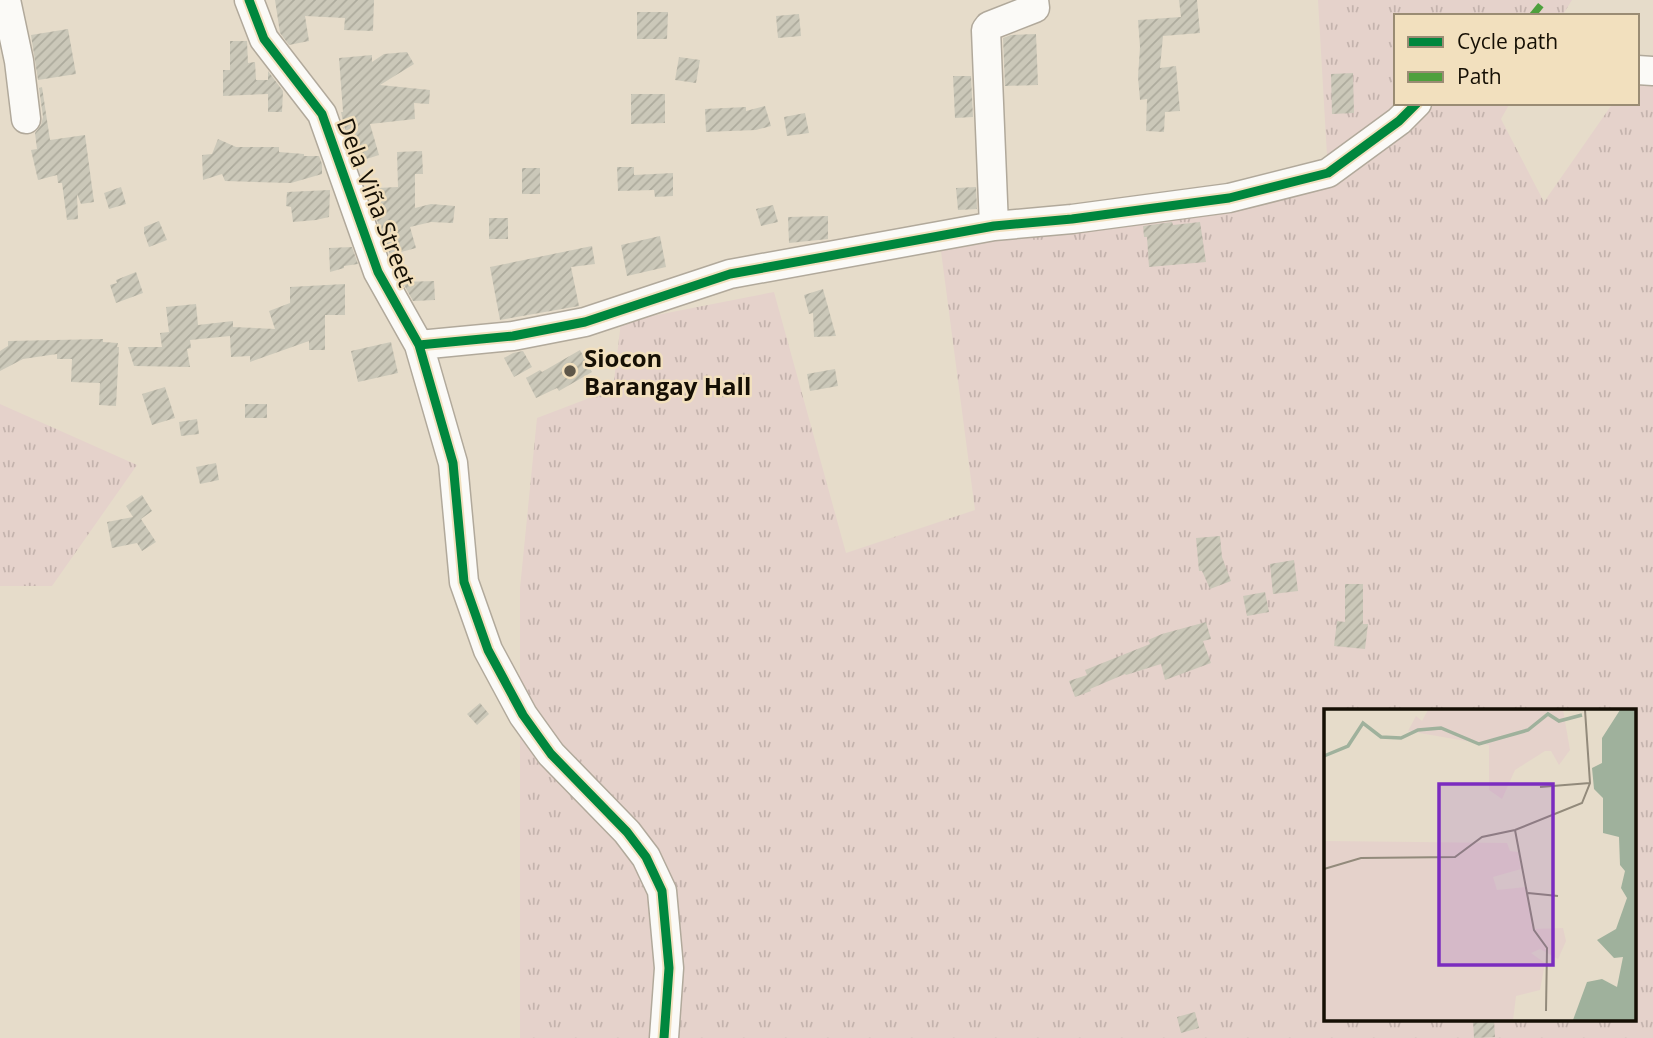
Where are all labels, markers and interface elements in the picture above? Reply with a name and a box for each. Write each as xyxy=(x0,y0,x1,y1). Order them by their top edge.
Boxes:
legend xyxy=(1394,14,1639,105)
text: Cycle path xyxy=(1457,27,1558,55)
text: Path xyxy=(1457,62,1502,90)
street label: Dela Viña Street xyxy=(330,113,424,291)
place label: Siocon Barangay Hall xyxy=(584,341,751,402)
marker: Siocon Barangay Hall xyxy=(562,363,578,379)
inset map xyxy=(1324,709,1636,1020)

